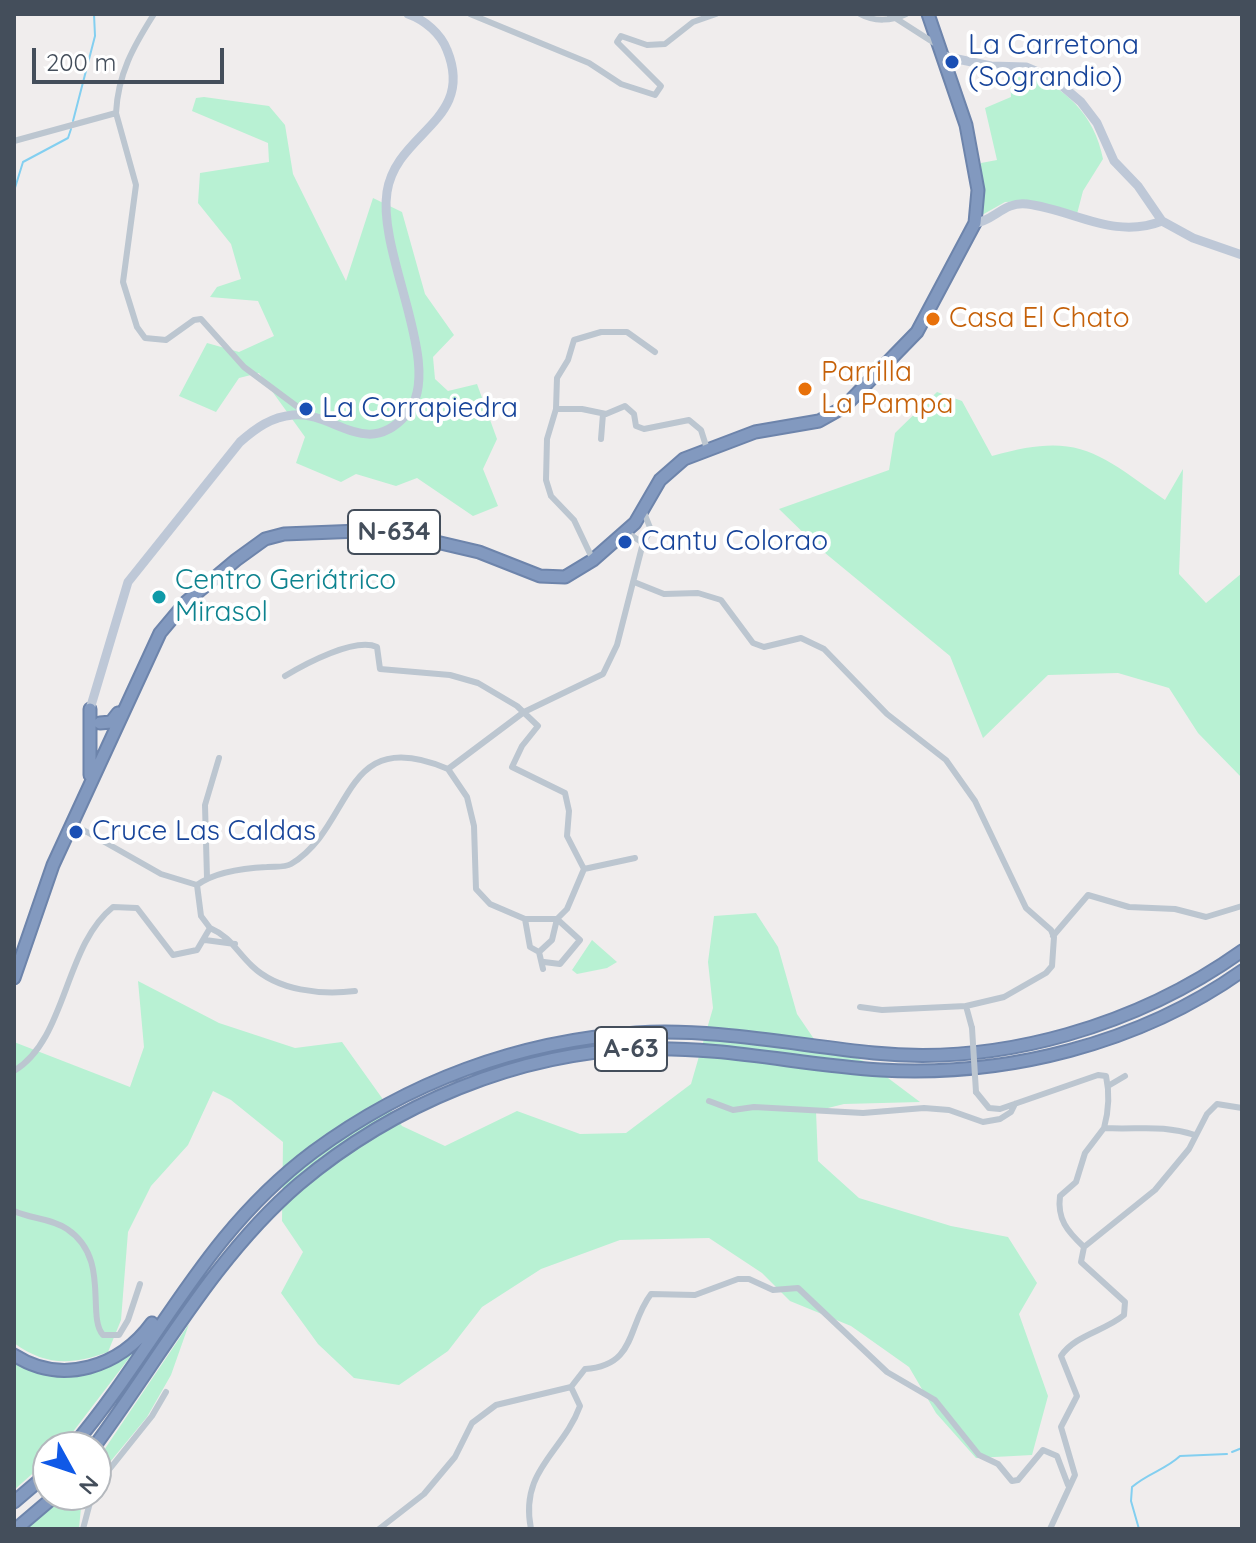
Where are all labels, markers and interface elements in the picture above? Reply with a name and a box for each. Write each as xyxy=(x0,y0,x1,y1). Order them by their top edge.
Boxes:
place label: La Carretona (Sograndio) xyxy=(968,29,1139,95)
scale bar xyxy=(36,32,228,82)
text: 200 m xyxy=(46,47,116,77)
marker: La Carretona (Sograndio) xyxy=(943,53,961,71)
place label: Casa El Chato xyxy=(949,302,1130,336)
marker: Casa El Chato xyxy=(924,310,942,328)
place label: Parrilla La Pampa xyxy=(821,356,953,422)
marker: Parrilla La Pampa xyxy=(796,380,814,398)
place label: La Corrapiedra xyxy=(322,392,518,426)
marker: La Corrapiedra xyxy=(297,400,315,418)
road number: N-634 xyxy=(348,510,440,554)
place label: Cantu Colorao xyxy=(641,525,828,559)
marker: Cantu Colorao xyxy=(616,533,634,551)
place label: Centro Geriátrico Mirasol xyxy=(175,564,396,630)
marker: Centro Geriátrico Mirasol xyxy=(150,588,168,606)
place label: Cruce Las Caldas xyxy=(92,815,316,849)
marker: Cruce Las Caldas xyxy=(67,823,85,841)
road number: A-63 xyxy=(595,1027,667,1071)
north arrow xyxy=(32,1431,112,1511)
text: N xyxy=(73,1470,105,1500)

